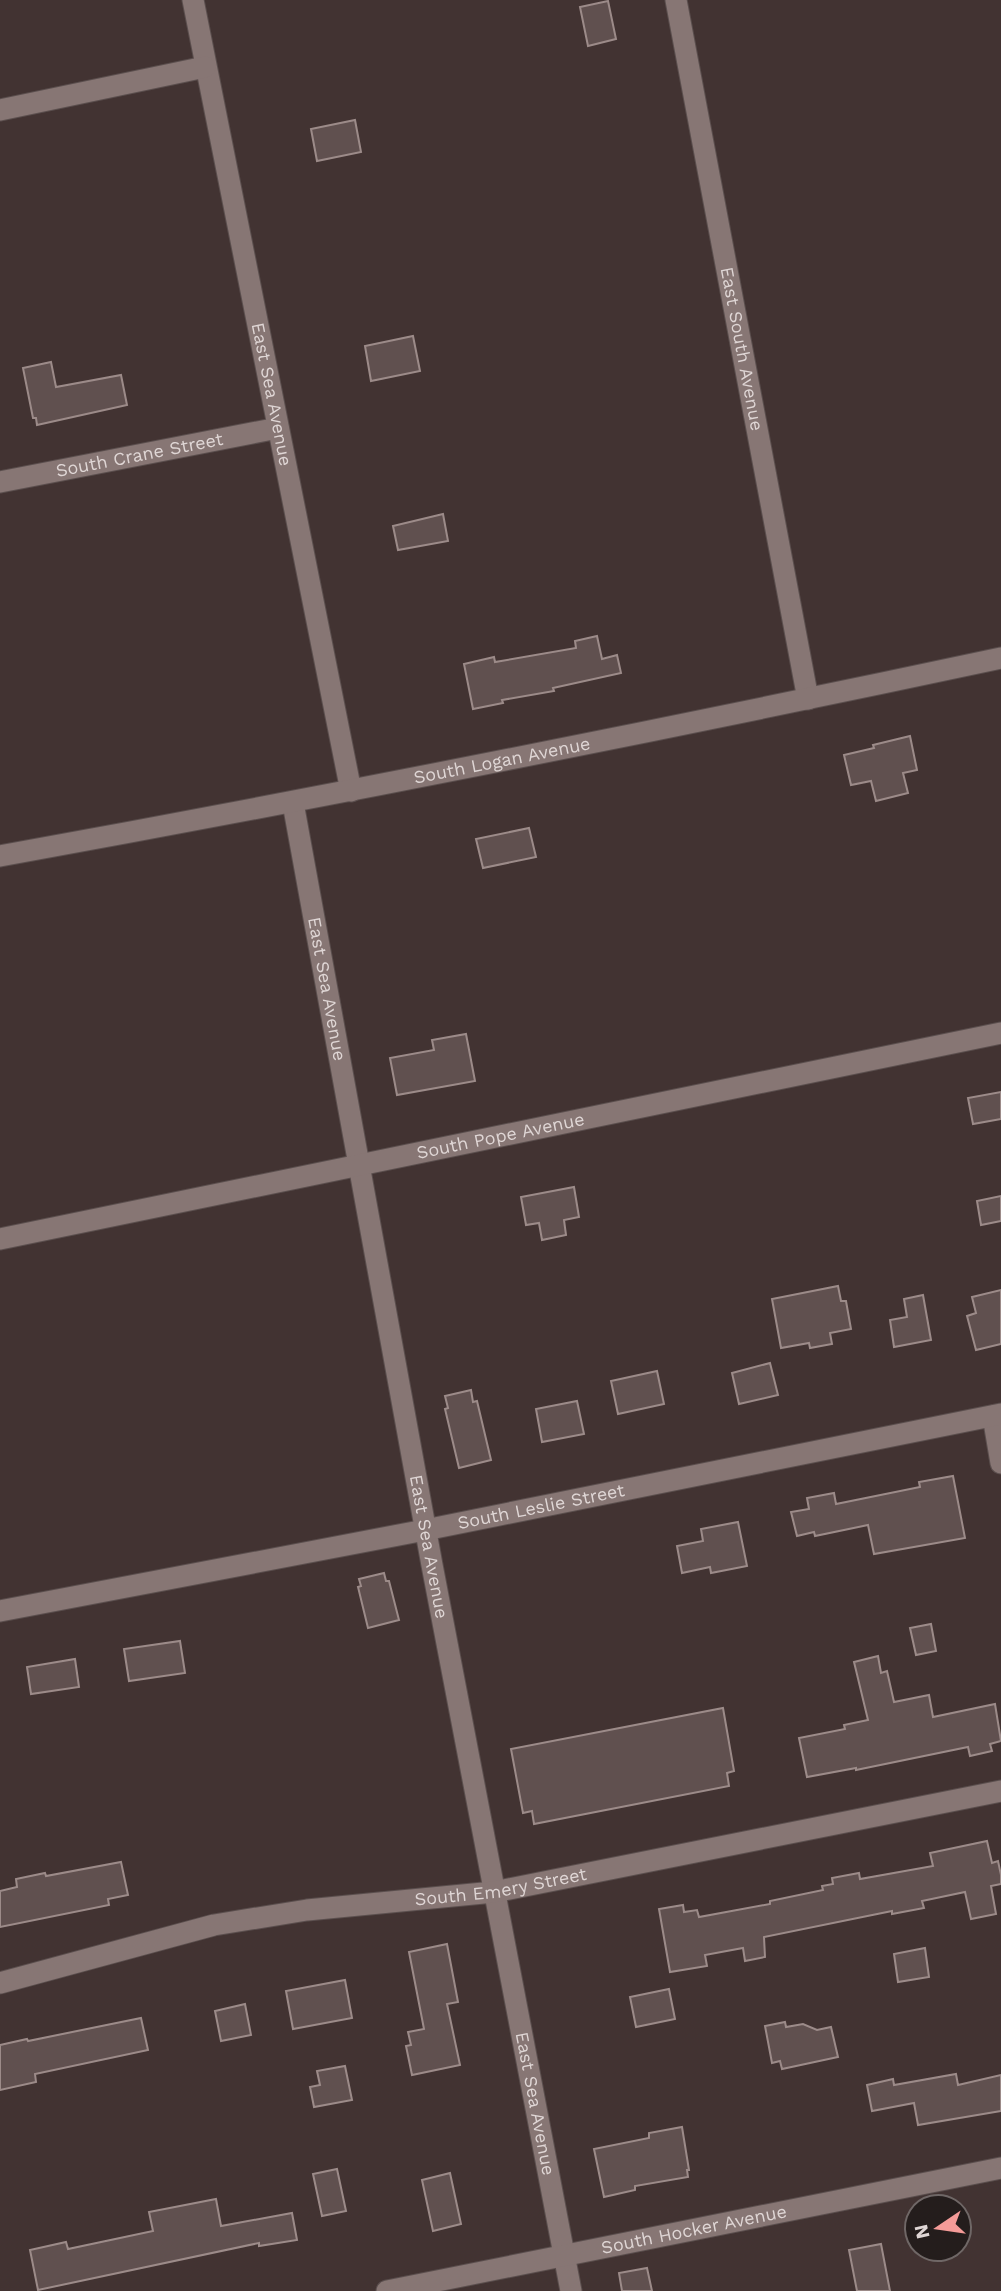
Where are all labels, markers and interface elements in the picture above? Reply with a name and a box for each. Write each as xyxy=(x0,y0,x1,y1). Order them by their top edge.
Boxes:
street label: East South Avenue xyxy=(717,265,768,432)
street label: East Sea Avenue xyxy=(248,321,297,468)
street label: South Crane Street xyxy=(54,428,225,481)
street label: South Logan Avenue xyxy=(412,732,592,788)
street label: East Sea Avenue xyxy=(304,915,351,1062)
street label: South Pope Avenue xyxy=(415,1108,586,1163)
street label: East Sea Avenue xyxy=(406,1473,453,1620)
street label: South Leslie Street xyxy=(456,1479,627,1533)
street label: South Emery Street xyxy=(414,1863,589,1910)
street label: East Sea Avenue xyxy=(512,2030,560,2177)
north arrow xyxy=(903,2193,973,2263)
street label: South Hocker Avenue xyxy=(599,2200,788,2258)
text: N xyxy=(909,2222,935,2241)

